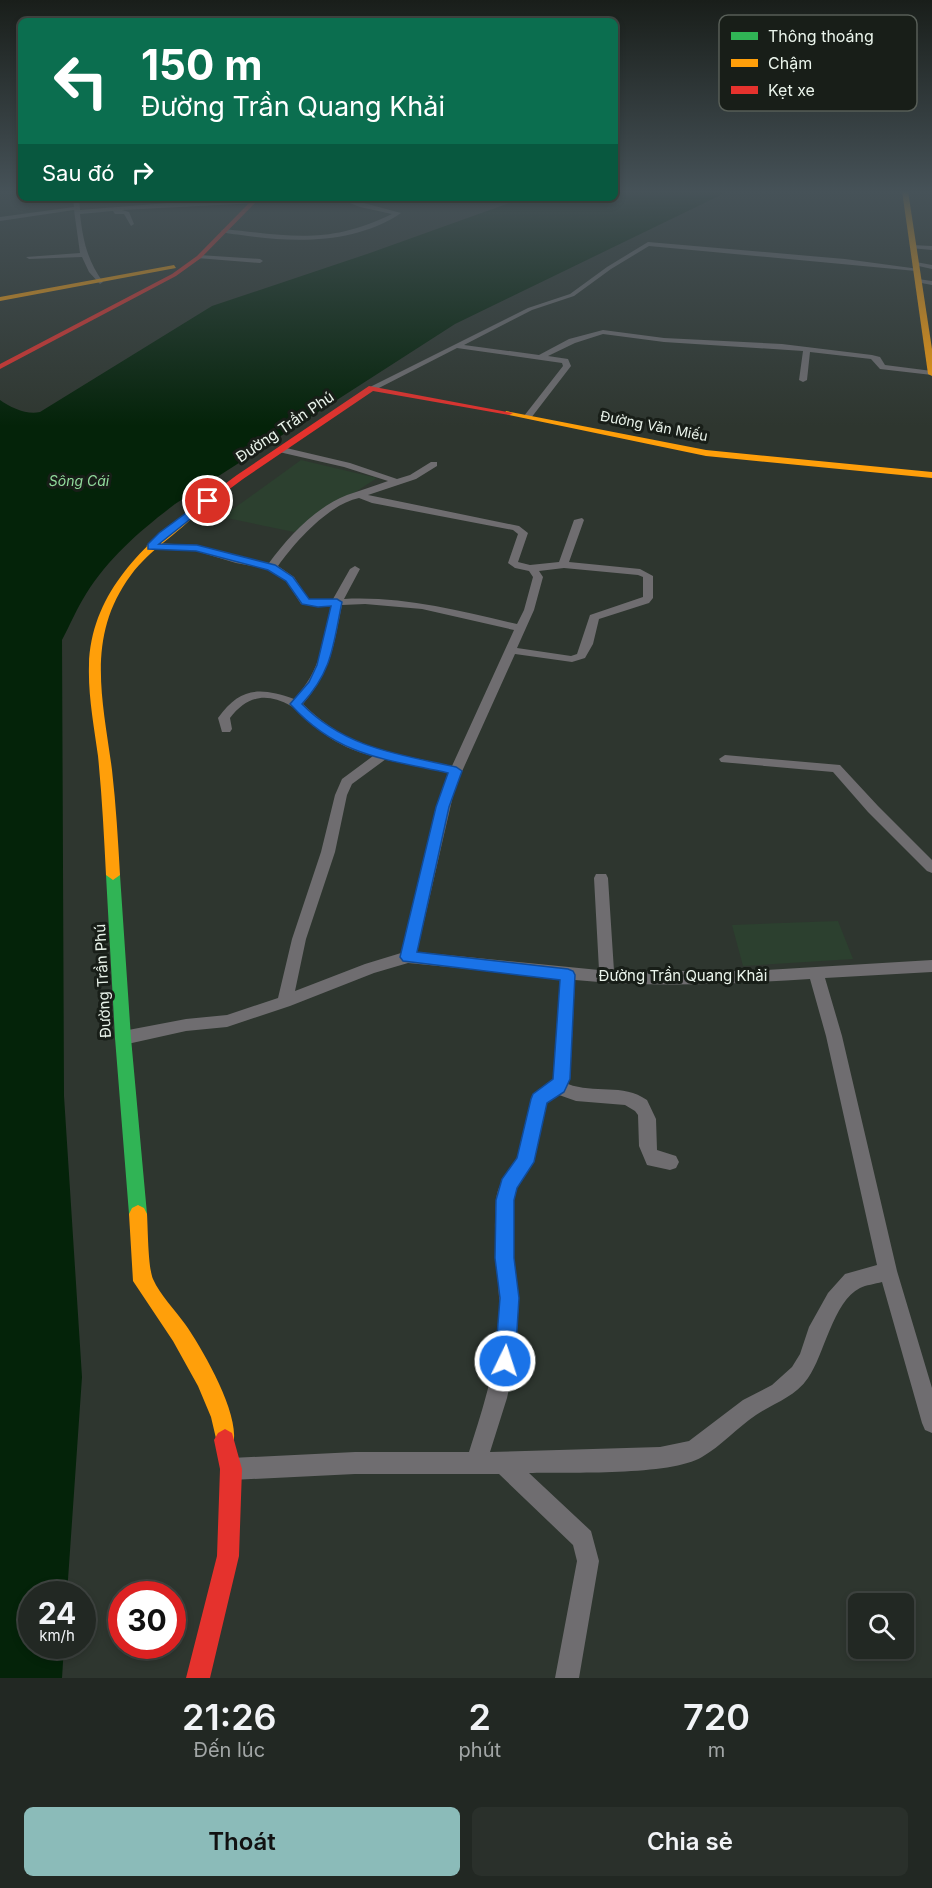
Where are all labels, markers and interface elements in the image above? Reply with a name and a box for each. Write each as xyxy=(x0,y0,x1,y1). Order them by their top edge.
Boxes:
legend xyxy=(719,15,917,111)
text: Thông thoáng xyxy=(768,26,874,46)
text: 150 m xyxy=(141,39,263,90)
icon: left xyxy=(42,42,120,120)
text: Chậm xyxy=(768,53,812,73)
text: Kẹt xe xyxy=(768,80,815,100)
text: Đường Trần Quang Khải xyxy=(141,90,445,123)
icon: right xyxy=(126,156,159,189)
text: Sau đó xyxy=(42,160,114,186)
street label: Đường Trần Phú xyxy=(232,387,337,466)
street label: Đường Văn Miếu xyxy=(599,407,709,444)
water label: Sông Cái xyxy=(49,472,110,489)
pin xyxy=(182,475,233,526)
icon: arrive xyxy=(191,484,224,517)
street label: Đường Trần Phú xyxy=(90,924,115,1039)
street label: Đường Trần Quang Khải xyxy=(599,966,767,985)
position arrow xyxy=(473,1329,537,1393)
speed limit sign: 30 xyxy=(108,1581,186,1659)
map controls xyxy=(848,1593,914,1659)
button: search xyxy=(848,1593,914,1659)
text: 24 xyxy=(38,1595,76,1631)
text: km/h xyxy=(39,1626,75,1645)
text: 21:26 xyxy=(182,1695,277,1739)
text: 2 xyxy=(469,1695,491,1739)
text: 720 xyxy=(683,1695,750,1739)
text: Đến lúc xyxy=(193,1738,265,1762)
text: phút xyxy=(459,1738,501,1762)
text: m xyxy=(708,1738,725,1762)
button: Thoát xyxy=(24,1807,460,1876)
button: Chia sẻ xyxy=(472,1807,908,1876)

